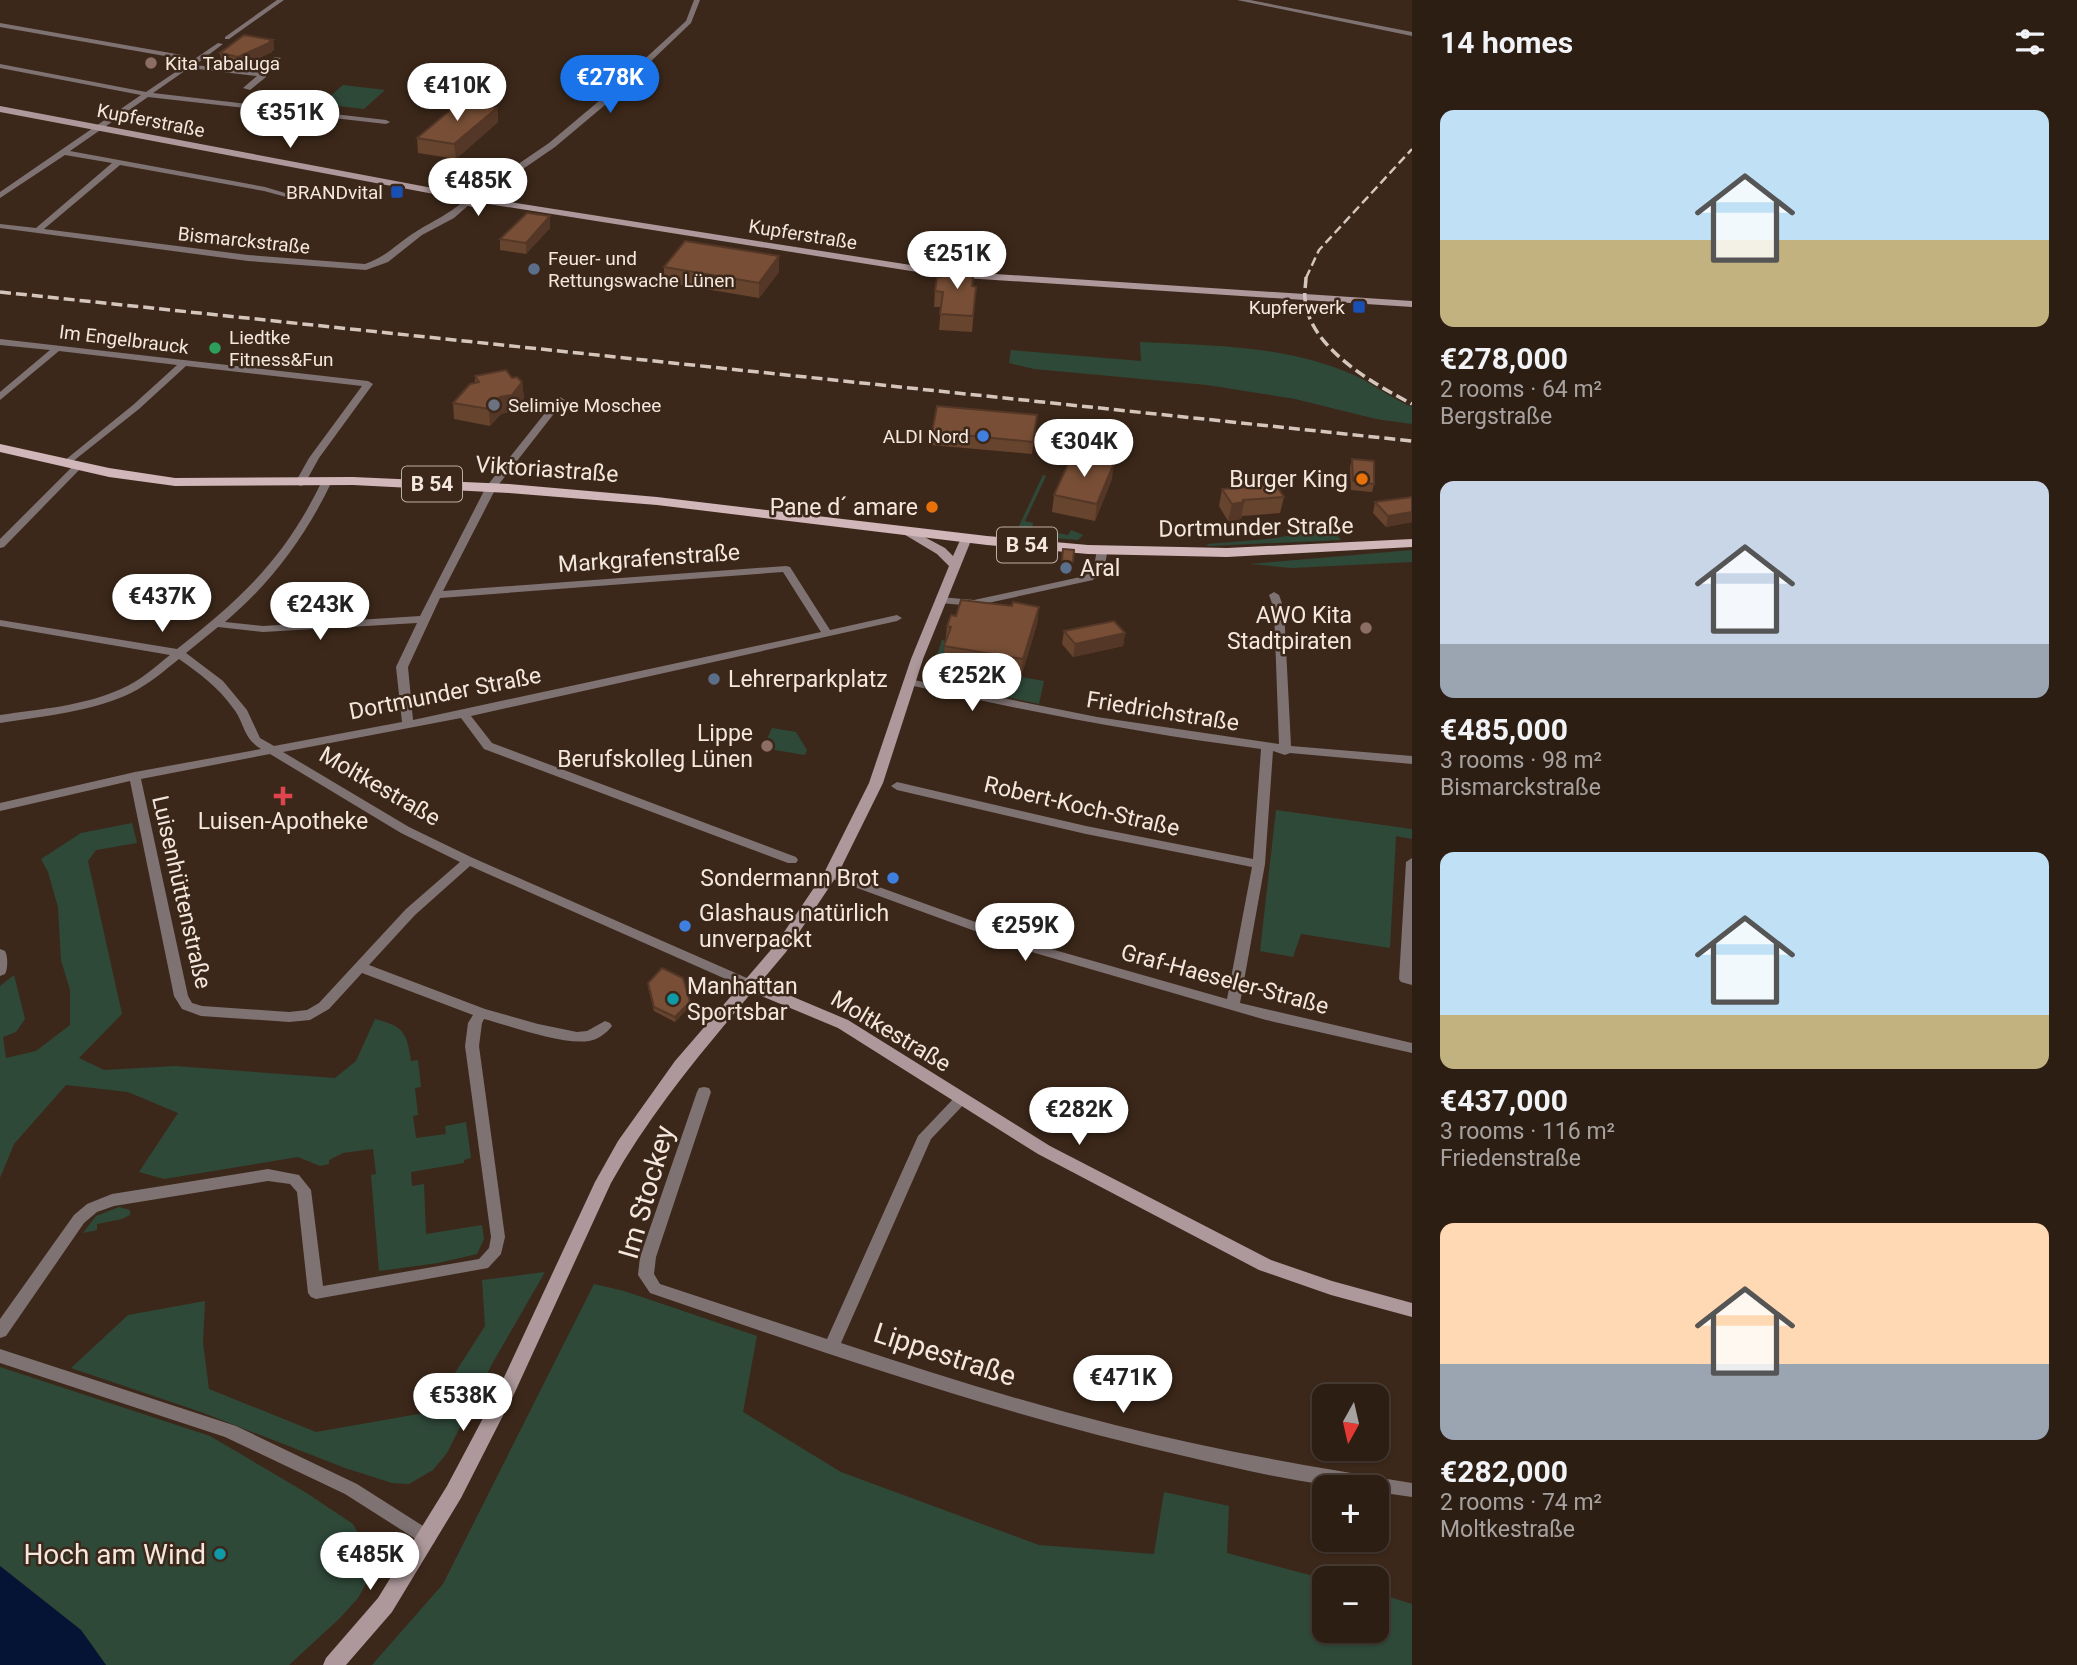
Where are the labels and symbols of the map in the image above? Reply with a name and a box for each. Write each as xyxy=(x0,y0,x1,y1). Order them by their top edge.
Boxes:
place label: Kita Tabaluga xyxy=(165,52,280,75)
marker: Kita Tabaluga xyxy=(143,55,159,71)
pin: €278K xyxy=(561,55,659,115)
pin: €410K xyxy=(408,64,506,123)
pin: €351K xyxy=(241,90,339,150)
street label: Kupferstraße xyxy=(95,99,207,142)
pin: €485K xyxy=(429,158,527,218)
place label: BRANDvital xyxy=(286,181,383,204)
marker: BRANDvital xyxy=(389,184,405,200)
street label: Kupferstraße xyxy=(747,215,859,254)
street label: Bismarckstraße xyxy=(177,222,311,259)
pin: €251K xyxy=(908,232,1006,291)
place label: Feuer- und Rettungswache Lünen xyxy=(548,247,735,292)
marker: Feuer- und Rettungswache Lünen xyxy=(526,261,542,277)
place label: Kupferwerk xyxy=(1249,296,1345,319)
marker: Kupferwerk xyxy=(1351,299,1367,315)
street label: Im Engelbrauck xyxy=(58,320,190,359)
place label: Liedtke Fitness&Fun xyxy=(229,326,334,371)
marker: Liedtke Fitness&Fun xyxy=(207,340,223,356)
place label: Selimiye Moschee xyxy=(508,394,661,417)
marker: Selimiye Moschee xyxy=(486,397,502,413)
pin: €304K xyxy=(1035,420,1133,479)
place label: ALDI Nord xyxy=(883,425,969,448)
marker: ALDI Nord xyxy=(975,428,991,444)
street label: Viktoriastraße xyxy=(475,451,619,488)
road number: B 54 xyxy=(402,466,462,502)
place label: Burger King xyxy=(1229,466,1348,493)
marker: Burger King xyxy=(1354,471,1370,487)
place label: Pane d´ amare xyxy=(770,494,918,521)
marker: Pane d´ amare xyxy=(924,499,940,515)
street label: Dortmunder Straße xyxy=(1158,512,1354,543)
road number: B 54 xyxy=(997,528,1057,562)
street label: Markgrafenstraße xyxy=(557,539,741,578)
place label: Aral xyxy=(1080,555,1120,582)
marker: Aral xyxy=(1058,560,1074,576)
pin: €437K xyxy=(113,574,211,634)
pin: €243K xyxy=(271,582,369,642)
place label: AWO Kita Stadtpiraten xyxy=(1227,602,1352,655)
marker: AWO Kita Stadtpiraten xyxy=(1358,620,1374,636)
pin: €252K xyxy=(923,654,1021,713)
street label: Dortmunder Straße xyxy=(347,662,543,725)
place label: Lehrerparkplatz xyxy=(728,666,888,693)
marker: Lehrerparkplatz xyxy=(706,671,722,687)
street label: Friedrichstraße xyxy=(1085,686,1241,737)
place label: Lippe Berufskolleg Lünen xyxy=(557,720,753,773)
marker: Lippe Berufskolleg Lünen xyxy=(759,738,775,754)
street label: Moltkestraße xyxy=(315,741,445,832)
street label: Robert-Koch-Straße xyxy=(981,771,1182,842)
marker: Luisen-Apotheke xyxy=(275,788,291,804)
street label: Luisenhüttenstraße xyxy=(146,793,217,991)
place label: Luisen-Apotheke xyxy=(198,808,368,835)
place label: Sondermann Brot xyxy=(700,865,879,892)
marker: Sondermann Brot xyxy=(885,870,901,886)
place label: Glashaus natürlich unverpackt xyxy=(699,900,889,953)
pin: €259K xyxy=(976,904,1074,963)
marker: Glashaus natürlich unverpackt xyxy=(677,918,693,934)
street label: Graf-Haeseler-Straße xyxy=(1118,939,1332,1020)
place label: Manhattan Sportsbar xyxy=(687,973,798,1026)
street label: Moltkestraße xyxy=(826,985,956,1078)
marker: Manhattan Sportsbar xyxy=(665,991,681,1007)
pin: €282K xyxy=(1030,1088,1128,1147)
street label: Im Stockey xyxy=(612,1122,681,1263)
street label: Lippestraße xyxy=(870,1316,1020,1393)
pin: €471K xyxy=(1074,1356,1172,1415)
pin: €538K xyxy=(414,1374,512,1433)
north arrow xyxy=(1312,1384,1390,1461)
pin: €485K xyxy=(321,1532,419,1592)
place label: Hoch am Wind xyxy=(23,1538,206,1571)
marker: Hoch am Wind xyxy=(212,1546,228,1562)

